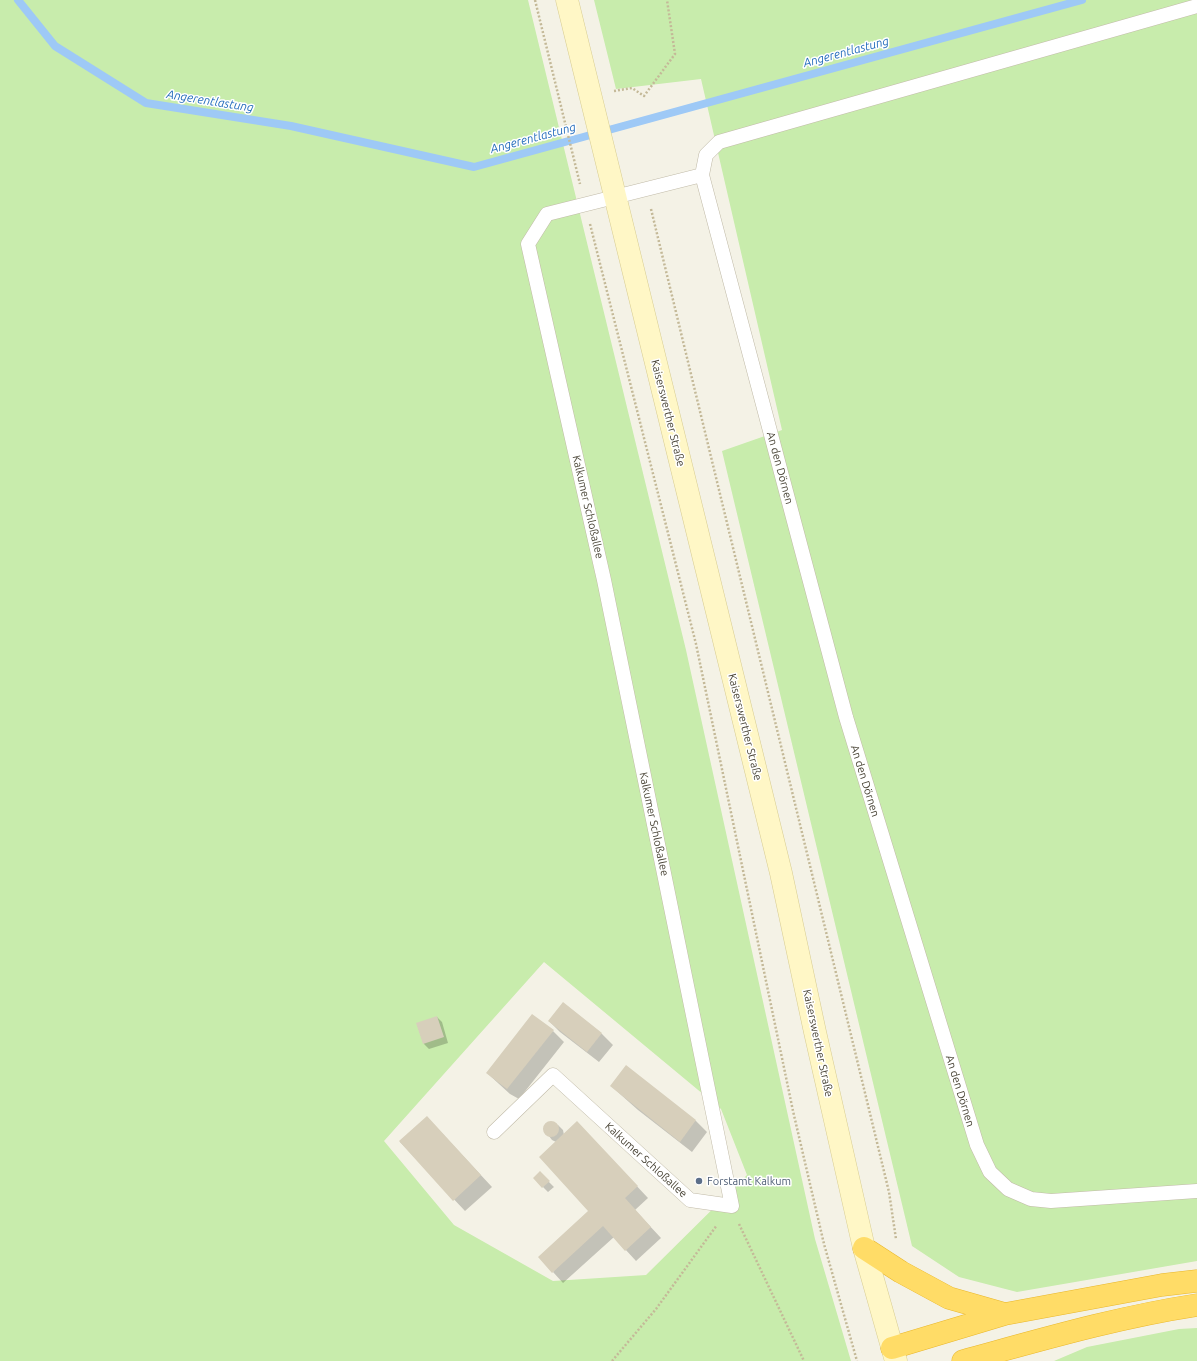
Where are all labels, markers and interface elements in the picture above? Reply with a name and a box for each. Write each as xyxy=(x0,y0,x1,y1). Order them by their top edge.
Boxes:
water label: Angerentlastung xyxy=(802,34,890,70)
water label: Angerentlastung xyxy=(165,87,255,115)
water label: Angerentlastung xyxy=(489,120,577,156)
street label: Kaiserswerther Straße xyxy=(648,358,688,468)
street label: An den Dörnen xyxy=(764,430,796,506)
street label: Kalkumer Schloßallee xyxy=(570,454,606,560)
street label: Kaiserswerther Straße xyxy=(725,672,765,782)
street label: An den Dörnen xyxy=(848,744,882,818)
street label: Kalkumer Schloßallee xyxy=(637,771,671,877)
street label: Kaiserswerther Straße xyxy=(800,988,836,1098)
street label: An den Dörnen xyxy=(943,1054,977,1128)
street label: Kalkumer Schloßallee xyxy=(602,1120,690,1200)
place label: Forstamt Kalkum xyxy=(707,1174,791,1188)
marker: Forstamt Kalkum xyxy=(694,1176,704,1186)

